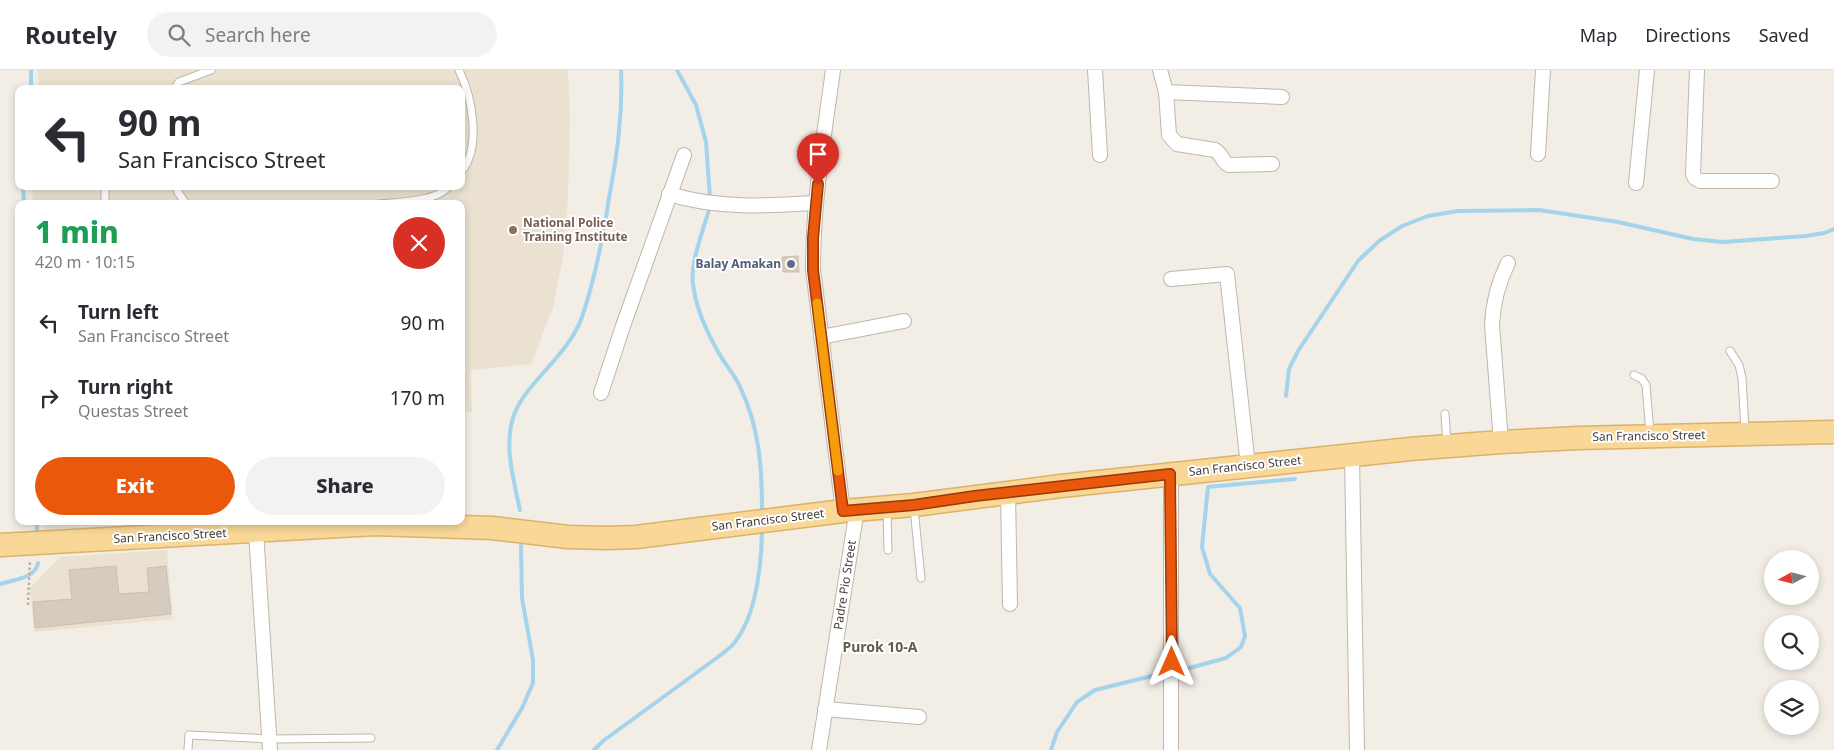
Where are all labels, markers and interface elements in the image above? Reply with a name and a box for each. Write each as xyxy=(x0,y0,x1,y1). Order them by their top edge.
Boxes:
search box xyxy=(147,12,497,57)
text: Routely xyxy=(25,18,117,51)
icon: search xyxy=(165,21,193,49)
text: Search here xyxy=(205,22,311,48)
text: Map xyxy=(1580,23,1617,47)
text: Directions xyxy=(1645,23,1731,47)
text: Saved xyxy=(1759,23,1809,47)
text: 90 m xyxy=(118,99,201,146)
icon: left xyxy=(35,105,100,170)
pin xyxy=(797,133,839,184)
icon: arrive xyxy=(804,140,832,168)
text: San Francisco Street xyxy=(118,144,326,174)
text: 1 min xyxy=(35,211,119,252)
place label: National Police Training Institute xyxy=(523,214,628,245)
button: close xyxy=(393,217,445,269)
marker: National Police Training Institute xyxy=(507,224,519,236)
text: 420 m · 10:15 xyxy=(35,251,135,273)
place label: Balay Amakan xyxy=(695,255,781,272)
marker: Balay Amakan xyxy=(785,258,797,270)
text: Turn left xyxy=(78,299,159,325)
icon: left xyxy=(35,309,63,337)
text: 90 m xyxy=(401,310,445,336)
text: San Francisco Street xyxy=(78,325,229,347)
text: Turn right xyxy=(78,374,173,400)
icon: right xyxy=(35,384,63,412)
text: 170 m xyxy=(390,385,445,411)
text: Questas Street xyxy=(78,400,188,422)
street label: San Francisco Street xyxy=(1592,426,1706,445)
street label: San Francisco Street xyxy=(1188,451,1303,480)
button: Exit xyxy=(35,457,235,515)
button: Share xyxy=(245,457,445,515)
street label: San Francisco Street xyxy=(711,504,826,535)
street label: San Francisco Street xyxy=(113,524,228,547)
street label: Padre Pio Street xyxy=(829,538,860,631)
north arrow xyxy=(1764,550,1819,605)
map controls xyxy=(1764,550,1819,735)
button: search xyxy=(1764,615,1819,670)
position arrow xyxy=(1145,635,1197,687)
district label: Purok 10-A xyxy=(842,637,918,656)
button: layers xyxy=(1764,680,1819,735)

